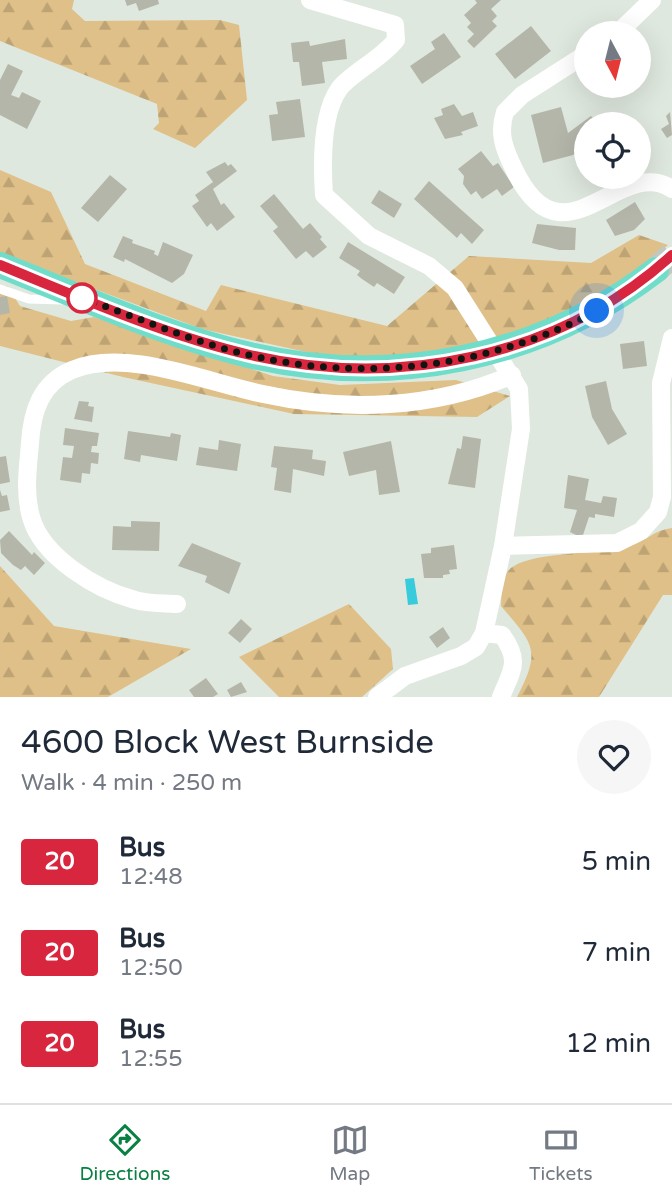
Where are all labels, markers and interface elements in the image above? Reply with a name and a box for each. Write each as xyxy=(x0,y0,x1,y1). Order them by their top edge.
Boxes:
north arrow xyxy=(574,21,651,98)
map controls xyxy=(574,21,651,189)
button: locate xyxy=(574,112,651,189)
unlabelled marker xyxy=(67,283,97,313)
your location xyxy=(579,293,614,328)
button: heart xyxy=(577,720,651,794)
text: 4600 Block West Burnside xyxy=(21,723,434,762)
text: Walk · 4 min · 250 m xyxy=(21,769,242,797)
text: Bus xyxy=(119,832,165,863)
text: 5 min xyxy=(582,846,651,877)
text: 20 xyxy=(44,847,75,876)
text: 12:48 xyxy=(119,863,183,891)
text: Bus xyxy=(119,923,165,954)
text: 7 min xyxy=(582,937,651,968)
text: 20 xyxy=(44,938,75,967)
text: 12:50 xyxy=(119,954,183,982)
text: Bus xyxy=(119,1014,165,1045)
text: 12 min xyxy=(565,1028,651,1059)
text: 20 xyxy=(44,1029,75,1058)
text: 12:55 xyxy=(119,1045,183,1073)
tab: Directions xyxy=(79,1121,170,1185)
tab: Map xyxy=(329,1121,370,1185)
tab: Tickets xyxy=(529,1121,593,1185)

